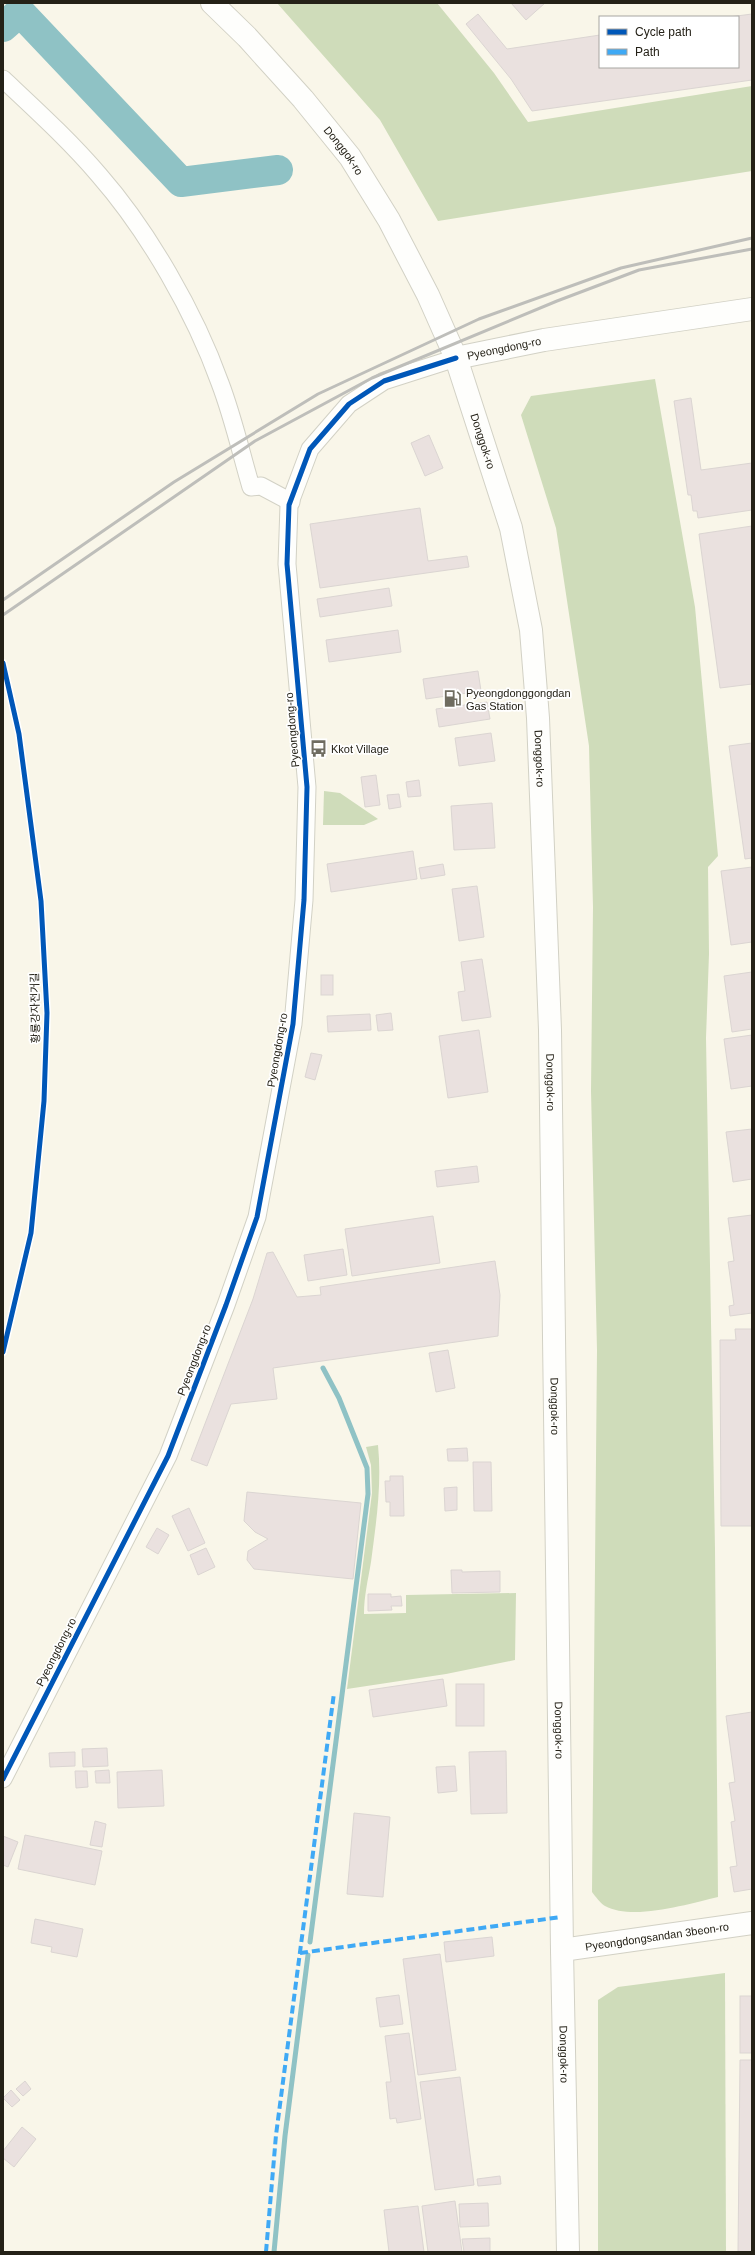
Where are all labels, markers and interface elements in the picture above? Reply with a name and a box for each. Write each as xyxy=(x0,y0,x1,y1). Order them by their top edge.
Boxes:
legend xyxy=(599,16,739,68)
text: Cycle path xyxy=(635,25,692,39)
text: Path xyxy=(635,45,660,59)
street label: Donggok-ro xyxy=(322,124,366,177)
street label: Pyeongdong-ro xyxy=(466,335,542,362)
street label: Donggok-ro xyxy=(468,412,497,470)
place label: Pyeongdonggongdan Gas Station xyxy=(466,687,571,712)
fuel station icon: Pyeongdonggongdan Gas Station xyxy=(443,689,463,709)
street label: Pyeongdong-ro xyxy=(283,692,301,768)
street label: Donggok-ro xyxy=(532,730,547,787)
bus stop icon: Kkot Village xyxy=(308,739,328,759)
place label: Kkot Village xyxy=(331,743,389,755)
street label: 황룡강자전거길 xyxy=(28,972,42,1044)
street label: Pyeongdong-ro xyxy=(265,1012,289,1088)
street label: Donggok-ro xyxy=(544,1053,557,1111)
street label: Pyeongdong-ro xyxy=(175,1323,213,1397)
street label: Donggok-ro xyxy=(549,1377,561,1435)
street label: Pyeongdong-ro xyxy=(34,1616,78,1688)
street label: Donggok-ro xyxy=(553,1701,566,1759)
street label: Pyeongdongsandan 3beon-ro xyxy=(584,1920,730,1953)
street label: Donggok-ro xyxy=(558,2025,571,2083)

